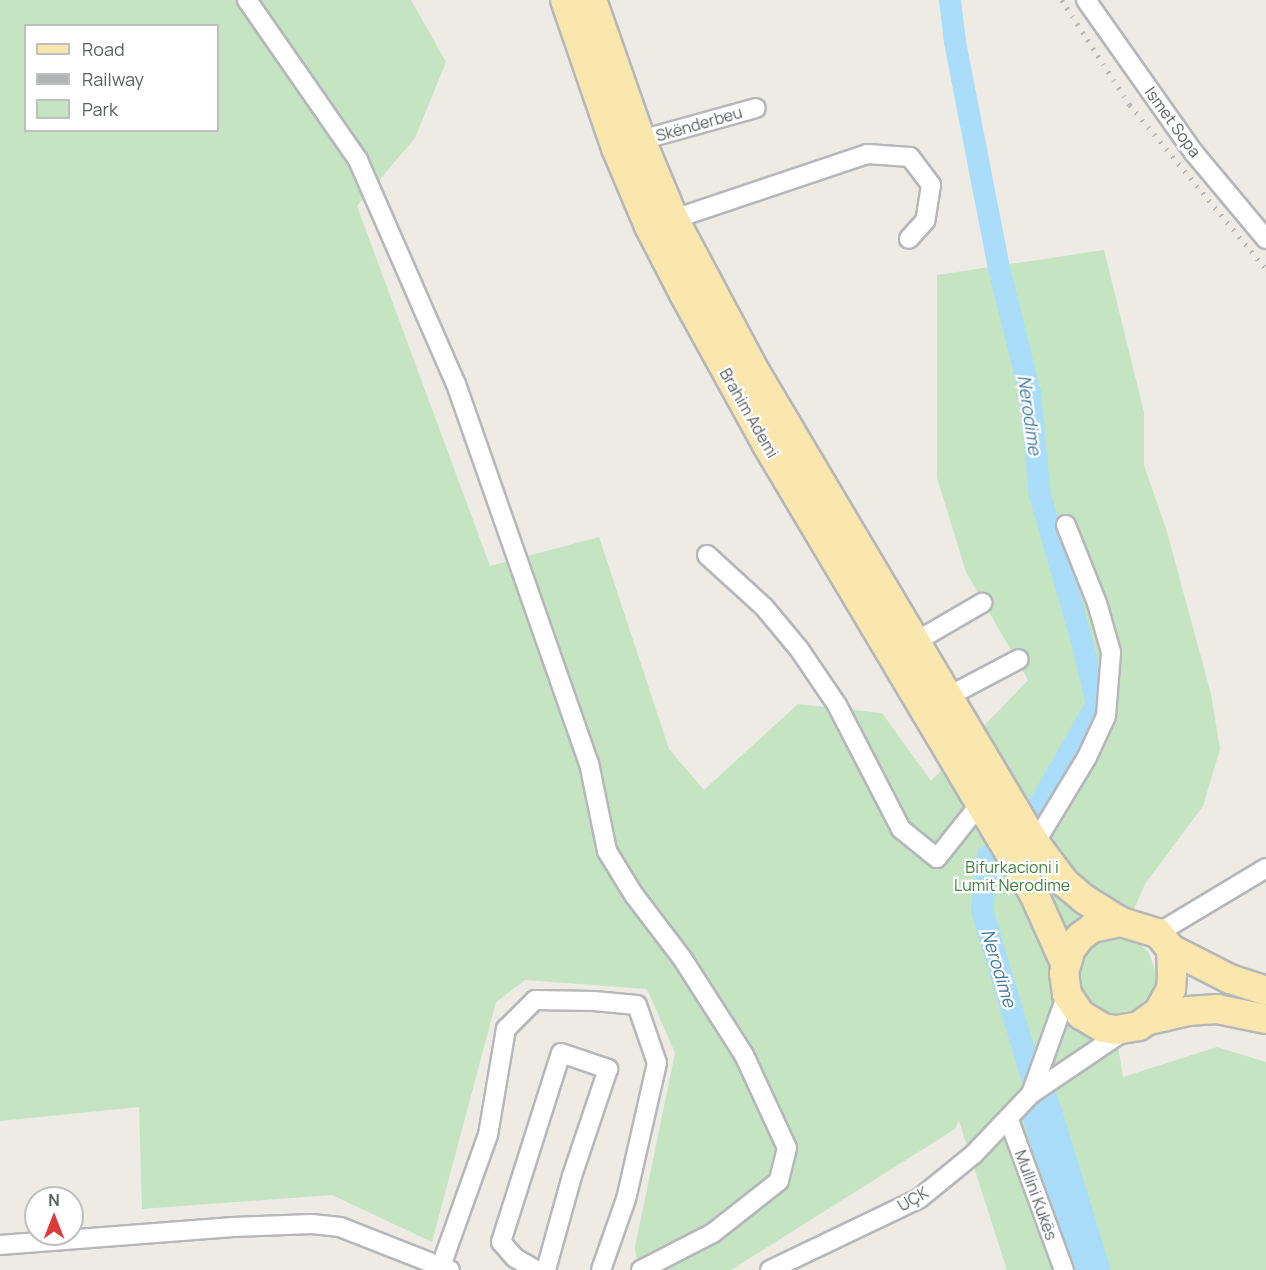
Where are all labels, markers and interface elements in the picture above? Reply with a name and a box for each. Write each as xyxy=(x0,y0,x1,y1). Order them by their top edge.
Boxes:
legend xyxy=(24,24,219,132)
text: Road xyxy=(82,37,125,61)
text: Railway xyxy=(82,67,144,91)
street label: Ismet Sopa xyxy=(1141,83,1205,161)
text: Park xyxy=(82,97,118,121)
street label: Skënderbeu xyxy=(654,103,744,145)
street label: Brahim Ademi xyxy=(716,365,782,461)
water label: Nerodime xyxy=(1014,374,1046,456)
park label: Bifurkacioni i Lumit Nerodime xyxy=(954,857,1070,895)
water label: Nerodime xyxy=(977,926,1021,1010)
street label: Mullini Kukës xyxy=(1011,1147,1061,1243)
street label: UÇK xyxy=(894,1183,932,1215)
north arrow xyxy=(24,1186,84,1246)
text: N xyxy=(48,1189,60,1211)

